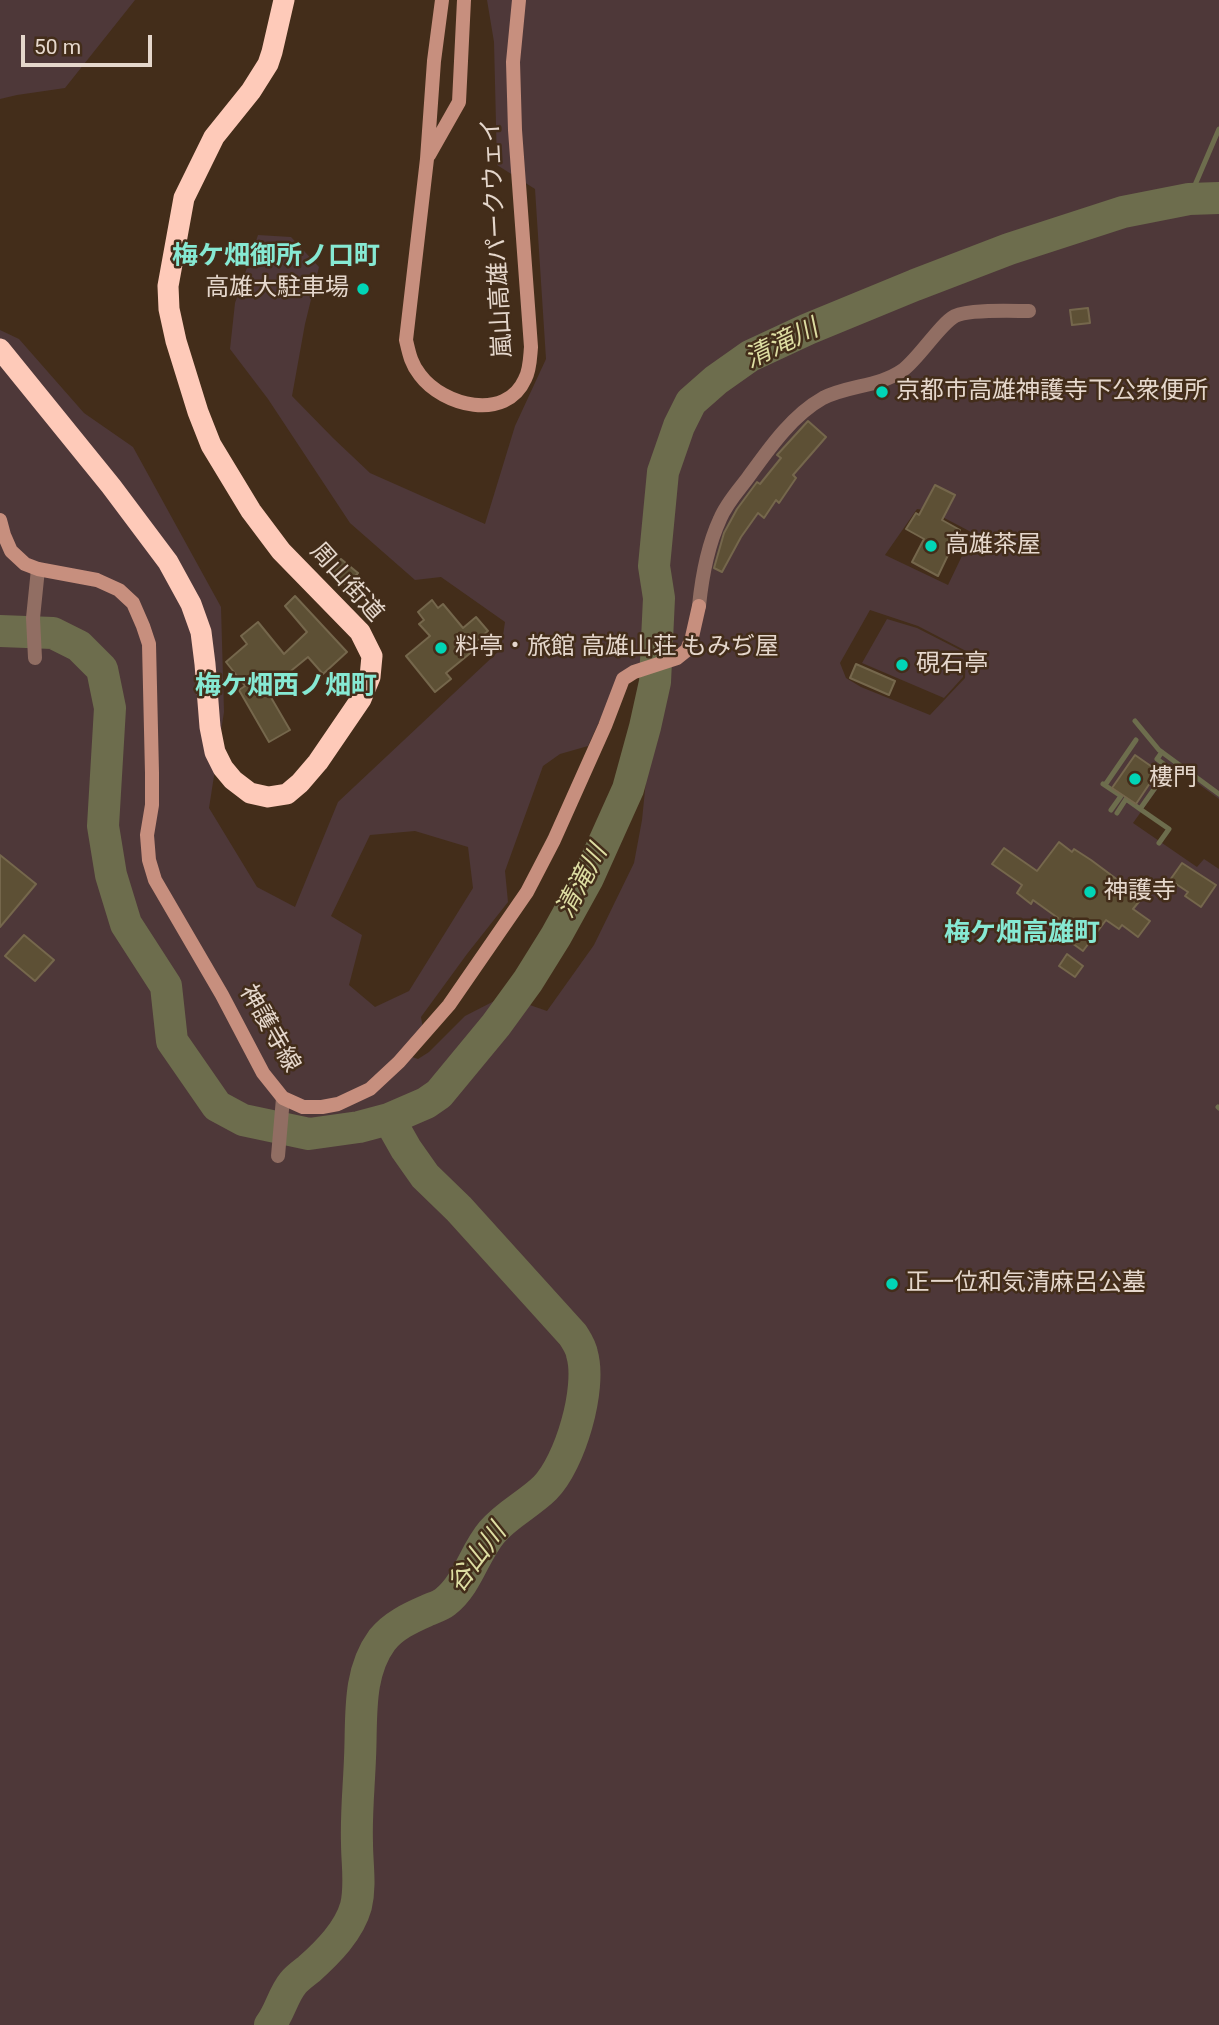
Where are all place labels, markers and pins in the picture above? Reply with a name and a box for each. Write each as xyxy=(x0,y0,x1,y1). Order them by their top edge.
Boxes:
place label: 高雄大駐車場 xyxy=(205,275,349,303)
marker: 高雄大駐車場 xyxy=(355,281,371,297)
place label: 京都市高雄神護寺下公衆便所 xyxy=(896,378,1208,406)
marker: 京都市高雄神護寺下公衆便所 xyxy=(874,384,890,400)
place label: 高雄茶屋 xyxy=(945,532,1041,560)
marker: 高雄茶屋 xyxy=(923,538,939,554)
place label: 料亭・旅館 高雄山荘 もみぢ屋 xyxy=(455,634,779,662)
marker: 料亭・旅館 高雄山荘 もみぢ屋 xyxy=(433,640,449,656)
place label: 硯石亭 xyxy=(916,651,988,679)
marker: 硯石亭 xyxy=(894,657,910,673)
place label: 樓門 xyxy=(1149,765,1197,793)
marker: 樓門 xyxy=(1127,771,1143,787)
place label: 神護寺 xyxy=(1104,878,1176,906)
marker: 神護寺 xyxy=(1082,884,1098,900)
place label: 正一位和気清麻呂公墓 xyxy=(906,1270,1146,1298)
marker: 正一位和気清麻呂公墓 xyxy=(884,1276,900,1292)

